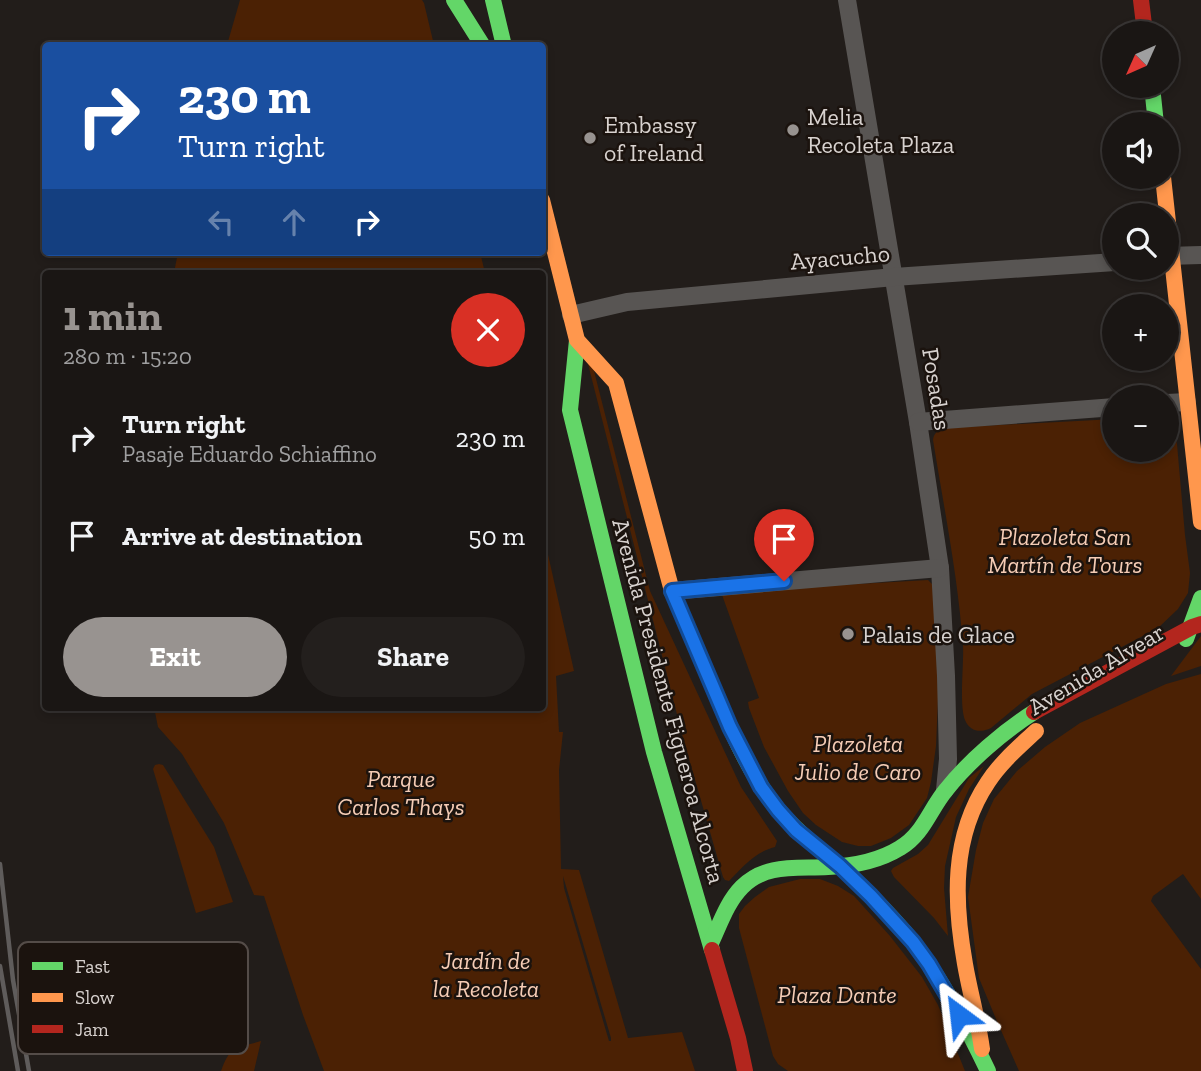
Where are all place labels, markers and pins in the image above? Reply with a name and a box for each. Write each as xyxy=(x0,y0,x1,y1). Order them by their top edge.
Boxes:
place label: Melia Recoleta Plaza xyxy=(807,102,955,159)
place label: Embassy of Ireland xyxy=(604,110,703,167)
marker: Melia Recoleta Plaza xyxy=(785,122,801,138)
marker: Embassy of Ireland xyxy=(582,130,598,146)
pin xyxy=(754,509,814,581)
place label: Palais de Glace xyxy=(862,620,1015,649)
marker: Palais de Glace xyxy=(840,626,856,642)

